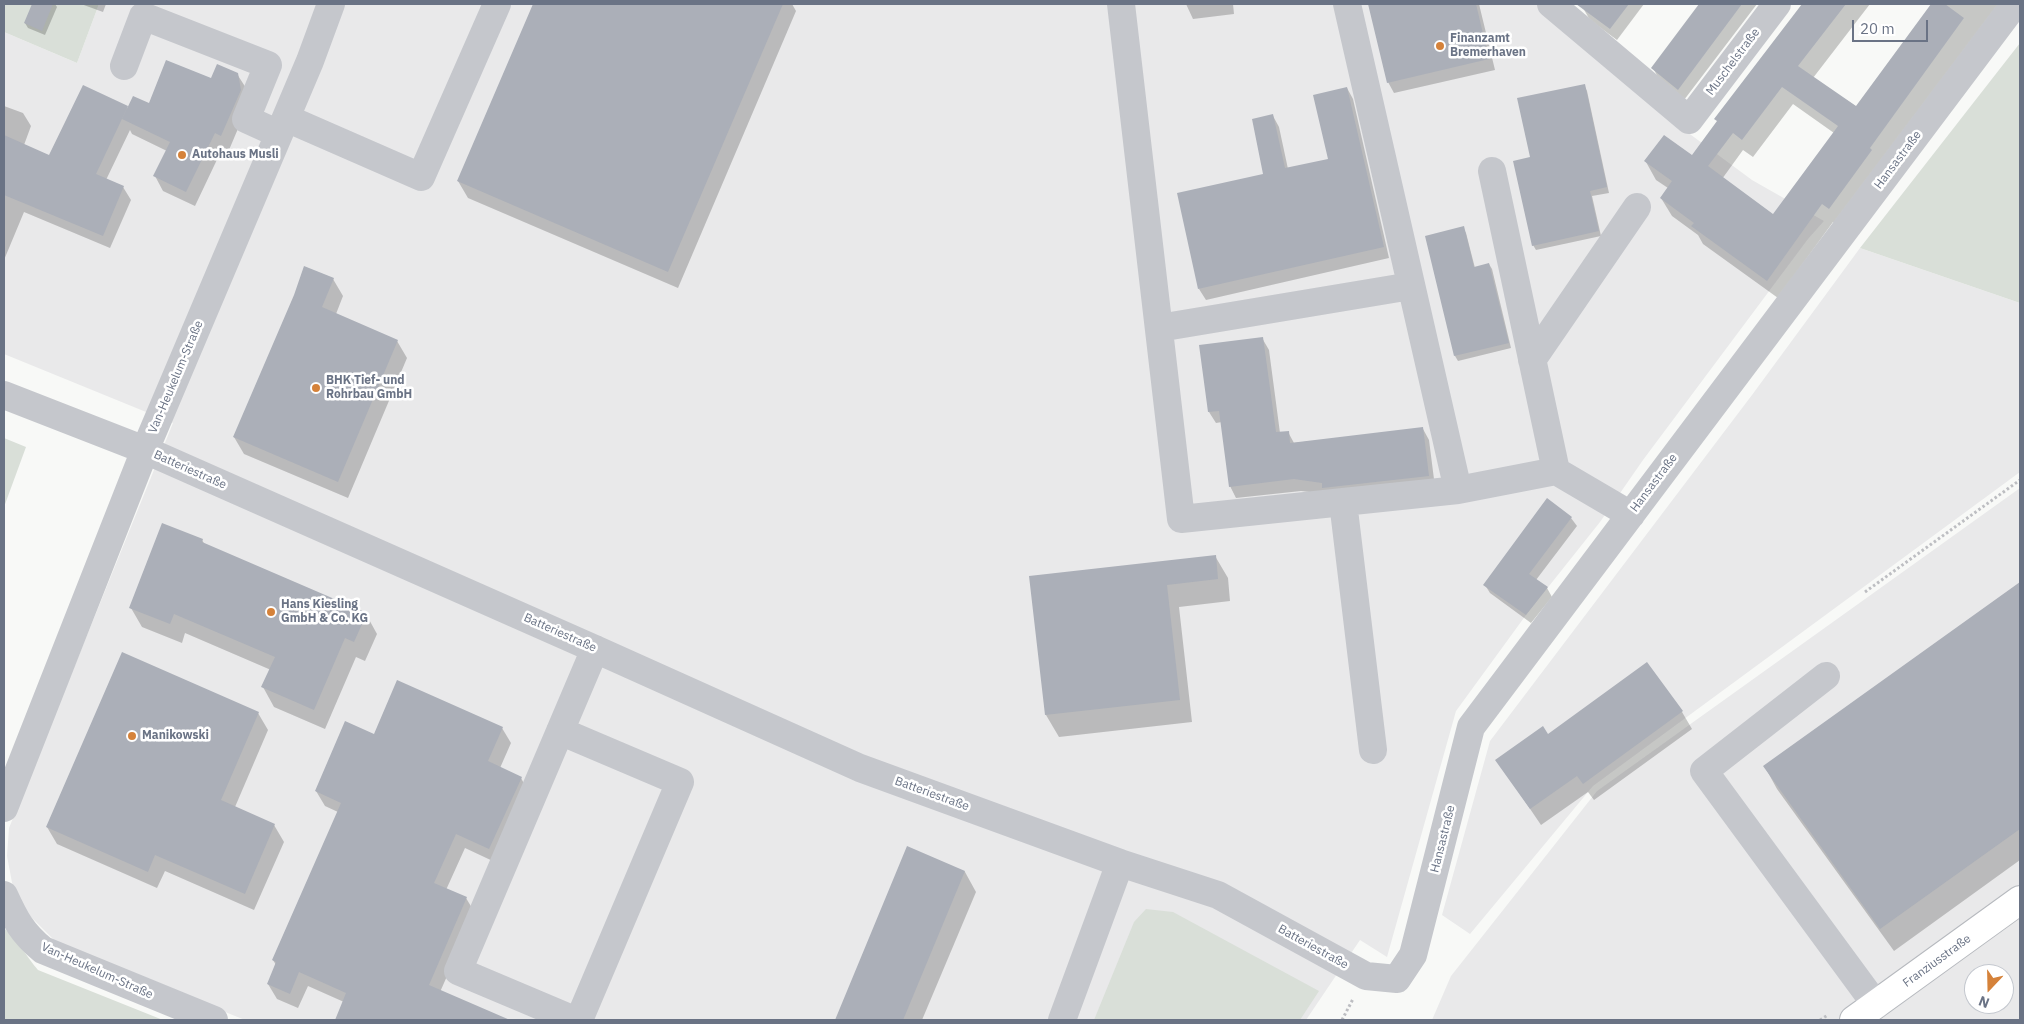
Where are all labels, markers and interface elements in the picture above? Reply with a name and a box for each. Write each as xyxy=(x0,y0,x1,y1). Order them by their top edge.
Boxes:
scale bar xyxy=(1854,10,1930,42)
text: 20 m xyxy=(1860,19,1895,38)
street label: Muschelstraße xyxy=(1703,26,1763,98)
place label: Finanzamt Bremerhaven xyxy=(1450,32,1526,60)
marker: Finanzamt Bremerhaven xyxy=(1434,40,1446,52)
street label: Hansastraße xyxy=(1871,128,1925,192)
place label: Autohaus Musli xyxy=(192,148,279,162)
marker: Autohaus Musli xyxy=(176,149,188,161)
street label: Van-Heukelum-Straße xyxy=(146,319,206,435)
place label: BHK Tief- und Rohrbau GmbH xyxy=(326,374,412,402)
marker: BHK Tief- und Rohrbau GmbH xyxy=(310,382,322,394)
street label: Batteriestraße xyxy=(151,448,229,492)
street label: Hansastraße xyxy=(1627,451,1681,515)
place label: Hans Kiesling GmbH & Co. KG xyxy=(281,598,368,626)
marker: Hans Kiesling GmbH & Co. KG xyxy=(265,606,277,618)
street label: Batteriestraße xyxy=(521,611,599,655)
place label: Manikowski xyxy=(142,729,209,743)
marker: Manikowski xyxy=(126,730,138,742)
street label: Batteriestraße xyxy=(893,774,971,814)
street label: Hansastraße xyxy=(1428,804,1458,874)
street label: Batteriestraße xyxy=(1275,922,1351,972)
street label: Franziusstraße xyxy=(1900,932,1974,990)
street label: Van-Heukelum-Straße xyxy=(39,940,155,1002)
north arrow xyxy=(1964,964,2014,1014)
text: N xyxy=(1976,992,1992,1012)

